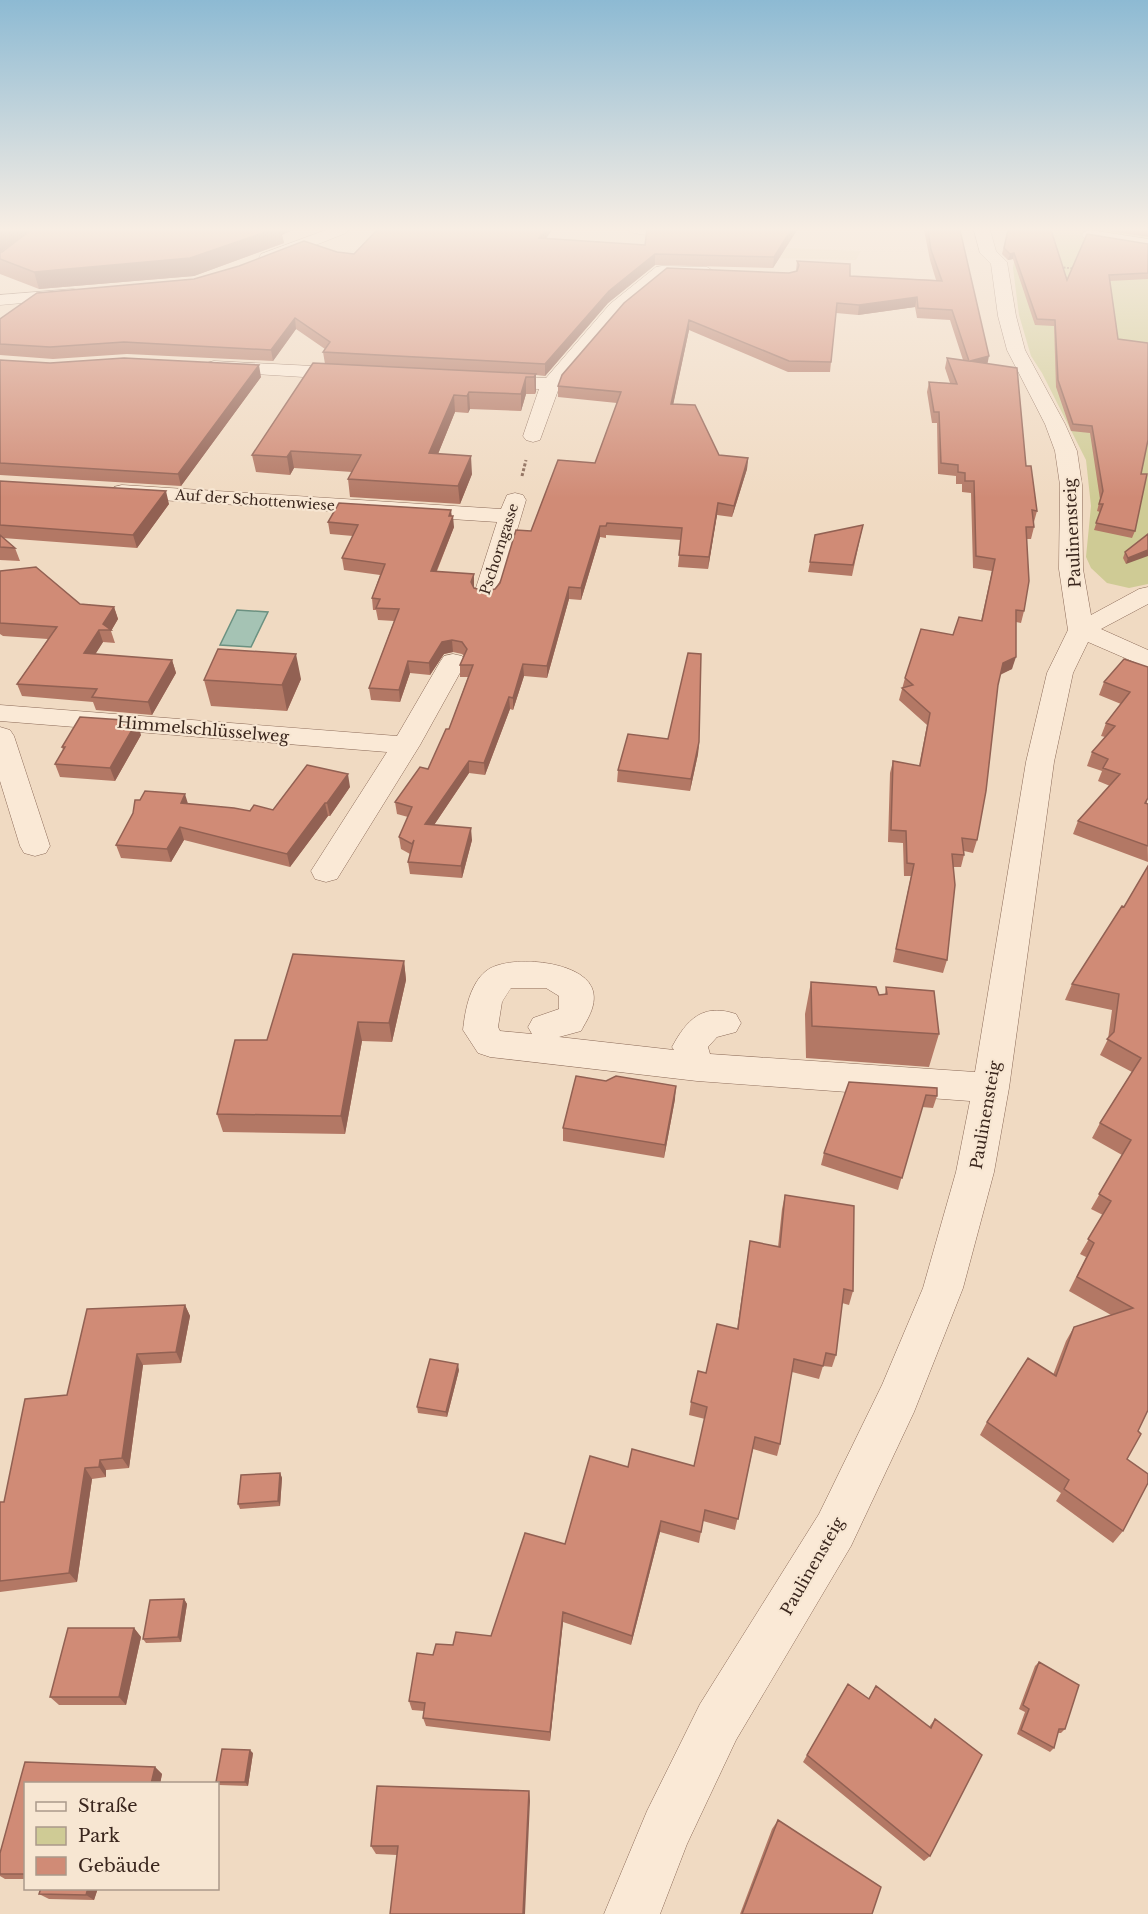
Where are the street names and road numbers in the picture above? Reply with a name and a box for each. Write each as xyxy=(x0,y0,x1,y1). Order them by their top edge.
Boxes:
street label: Paulinensteig xyxy=(1059,477,1085,588)
street label: Auf der Schottenwiese xyxy=(174,485,335,515)
street label: Pschorngasse xyxy=(476,501,522,597)
street label: Himmelschlüsselweg xyxy=(116,712,290,747)
street label: Paulinensteig xyxy=(966,1059,1004,1171)
street label: Paulinensteig xyxy=(776,1513,848,1619)

